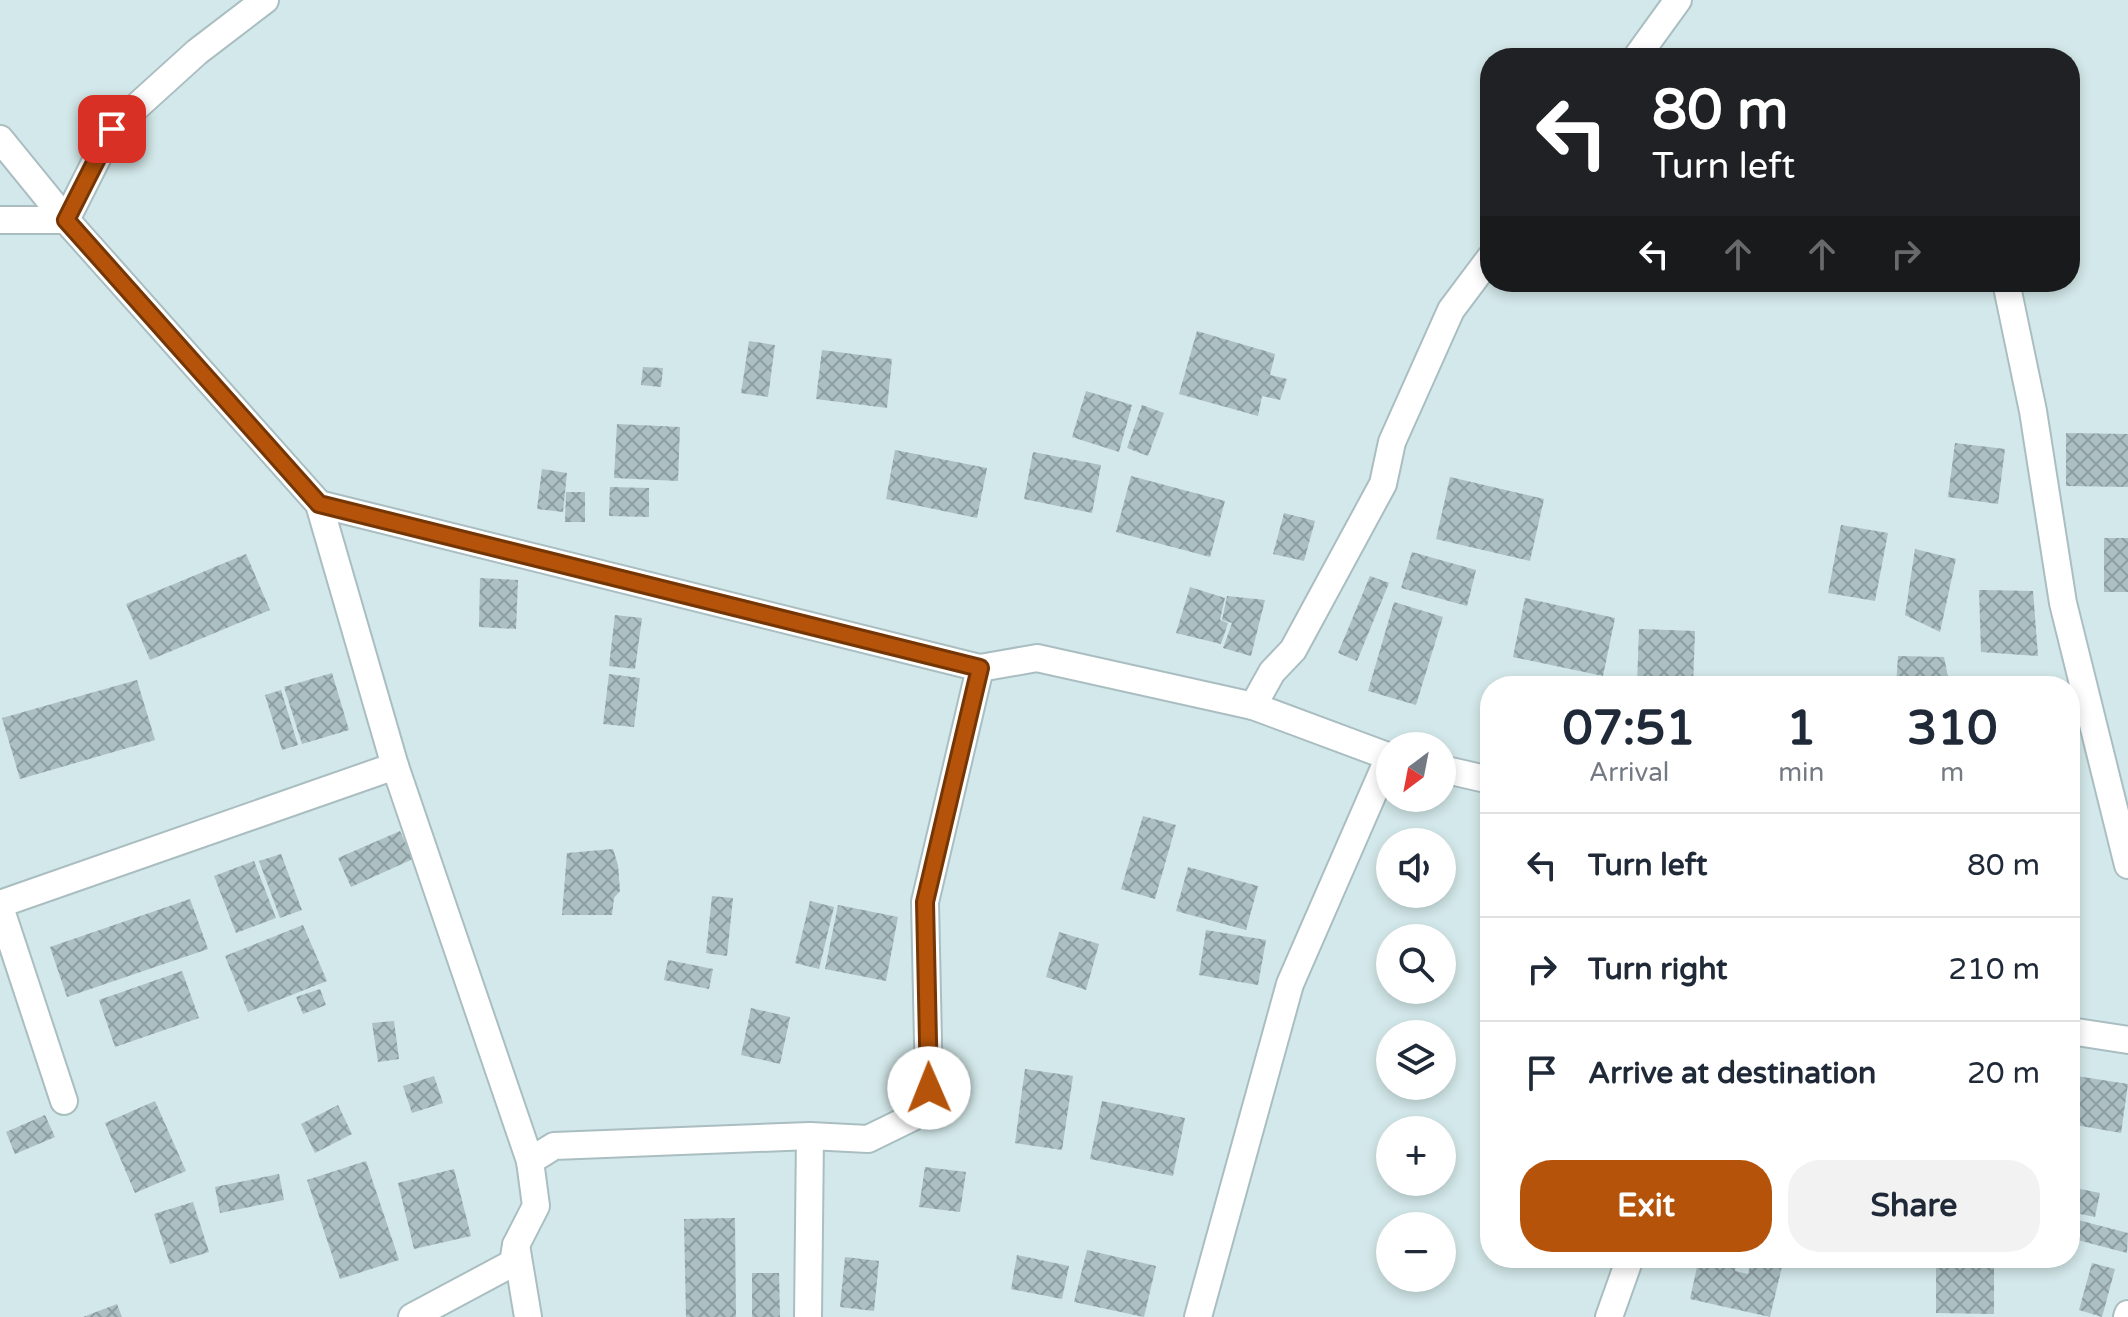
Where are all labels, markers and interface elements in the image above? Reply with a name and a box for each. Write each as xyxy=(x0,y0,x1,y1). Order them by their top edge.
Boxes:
text: 80 m xyxy=(1652,77,1788,144)
icon: left xyxy=(1520,80,1624,184)
pin xyxy=(78,95,146,163)
icon: arrive xyxy=(90,107,134,151)
text: Turn left xyxy=(1652,145,1795,188)
icon: left xyxy=(1632,232,1676,276)
icon: ahead xyxy=(1716,232,1760,276)
icon: ahead xyxy=(1800,232,1844,276)
icon: right xyxy=(1884,232,1928,276)
text: 07:51 xyxy=(1563,700,1696,758)
text: 1 xyxy=(1786,700,1816,758)
text: 310 xyxy=(1907,700,1997,758)
north arrow xyxy=(1376,732,1456,812)
map controls xyxy=(1376,732,1456,1292)
text: Arrival xyxy=(1589,757,1669,788)
text: min xyxy=(1778,757,1824,788)
text: m xyxy=(1940,757,1964,788)
button: sound xyxy=(1376,828,1456,908)
icon: left xyxy=(1520,843,1564,887)
text: Turn left xyxy=(1588,847,1707,884)
text: 80 m xyxy=(1967,847,2040,884)
button: search xyxy=(1376,924,1456,1004)
icon: right xyxy=(1520,947,1564,991)
text: Turn right xyxy=(1588,951,1728,988)
text: 210 m xyxy=(1948,951,2040,988)
button: layers xyxy=(1376,1020,1456,1100)
position arrow xyxy=(887,1046,971,1130)
icon: arrive xyxy=(1520,1051,1564,1095)
text: Arrive at destination xyxy=(1588,1055,1876,1092)
text: 20 m xyxy=(1967,1055,2040,1092)
button: + xyxy=(1376,1116,1456,1196)
button: Exit xyxy=(1520,1160,1772,1252)
button: Share xyxy=(1788,1160,2040,1252)
button: − xyxy=(1376,1212,1456,1292)

